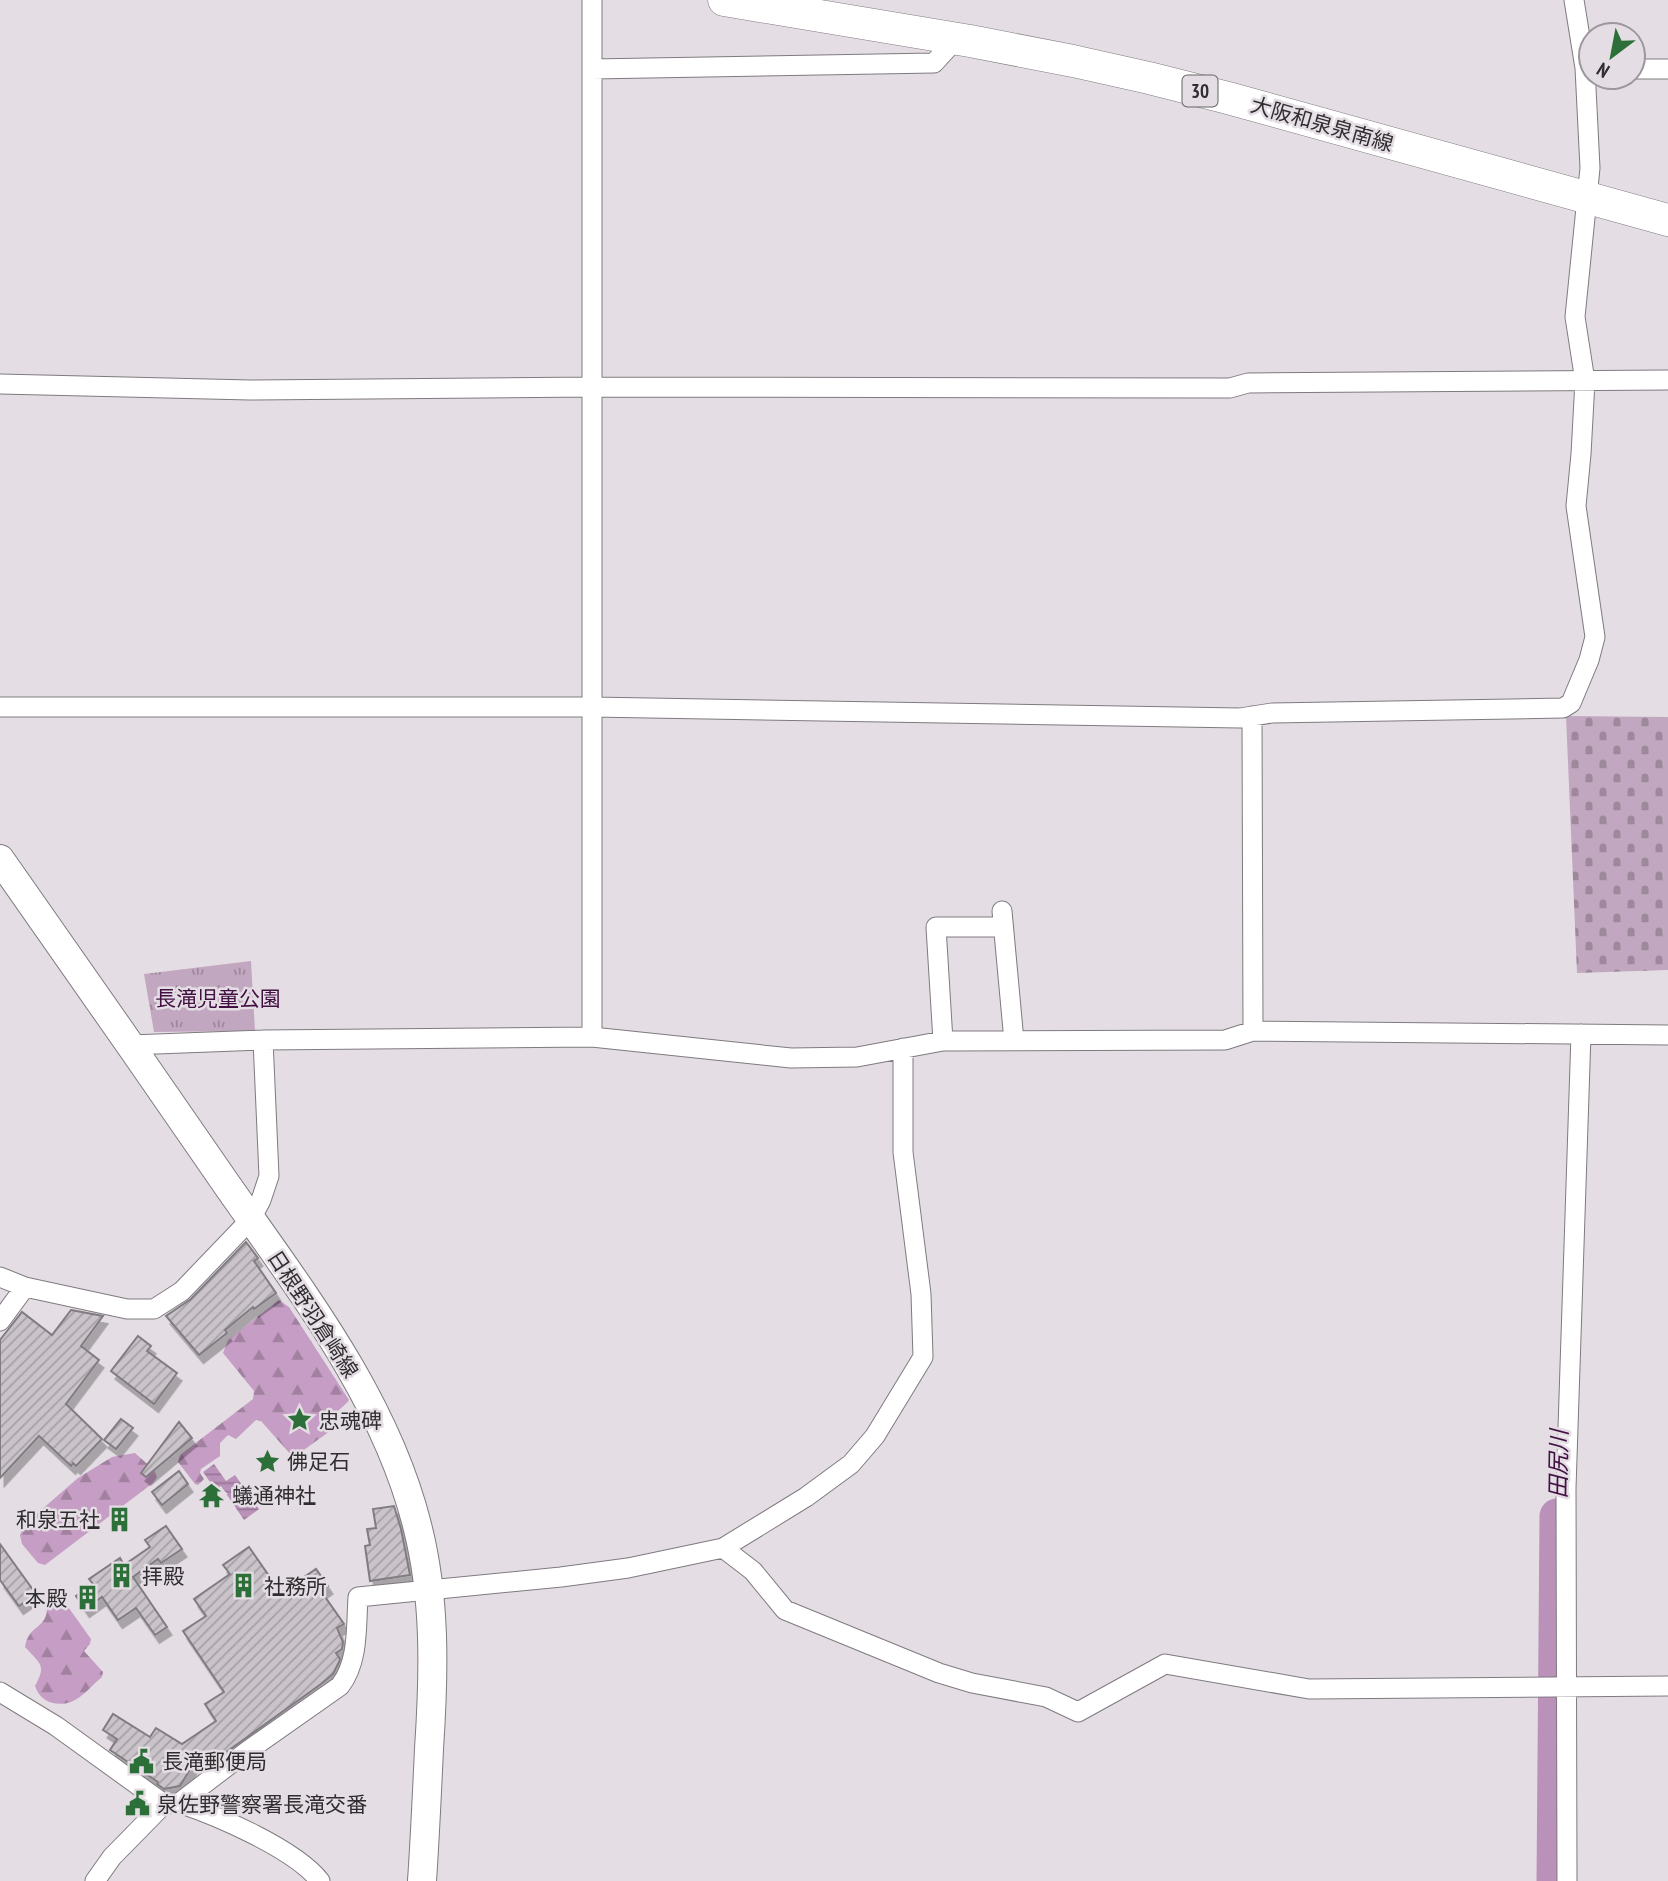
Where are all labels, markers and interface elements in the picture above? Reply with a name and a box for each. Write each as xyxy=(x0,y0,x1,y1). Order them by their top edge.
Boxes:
north arrow xyxy=(1577,21,1647,91)
text: N xyxy=(1592,58,1614,83)
road number: 30 xyxy=(1182,76,1218,106)
street label: 大阪和泉泉南線 xyxy=(1248,91,1396,157)
park label: 長滝児童公園 xyxy=(155,985,281,1012)
street label: 日根野羽倉崎線 xyxy=(262,1245,364,1383)
place icon: 忠魂碑 xyxy=(285,1406,313,1434)
place label: 忠魂碑 xyxy=(319,1407,382,1434)
water label: 田尻川 xyxy=(1543,1426,1573,1499)
place icon: 佛足石 xyxy=(253,1447,281,1475)
place label: 佛足石 xyxy=(287,1448,350,1475)
temple icon: 蟻通神社 xyxy=(198,1481,226,1509)
place label: 蟻通神社 xyxy=(232,1482,316,1509)
building icon: 和泉五社 xyxy=(106,1505,134,1533)
place label: 和泉五社 xyxy=(16,1506,100,1533)
building icon: 拝殿 xyxy=(108,1562,136,1590)
place label: 拝殿 xyxy=(142,1563,184,1590)
building icon: 社務所 xyxy=(230,1572,258,1600)
place label: 社務所 xyxy=(264,1573,327,1600)
building icon: 本殿 xyxy=(73,1584,101,1612)
place label: 本殿 xyxy=(25,1585,67,1612)
public building icon: 長滝郵便局 xyxy=(128,1747,156,1775)
place label: 長滝郵便局 xyxy=(162,1748,267,1775)
public building icon: 泉佐野警察署長滝交番 xyxy=(123,1790,151,1818)
place label: 泉佐野警察署長滝交番 xyxy=(157,1791,367,1818)

